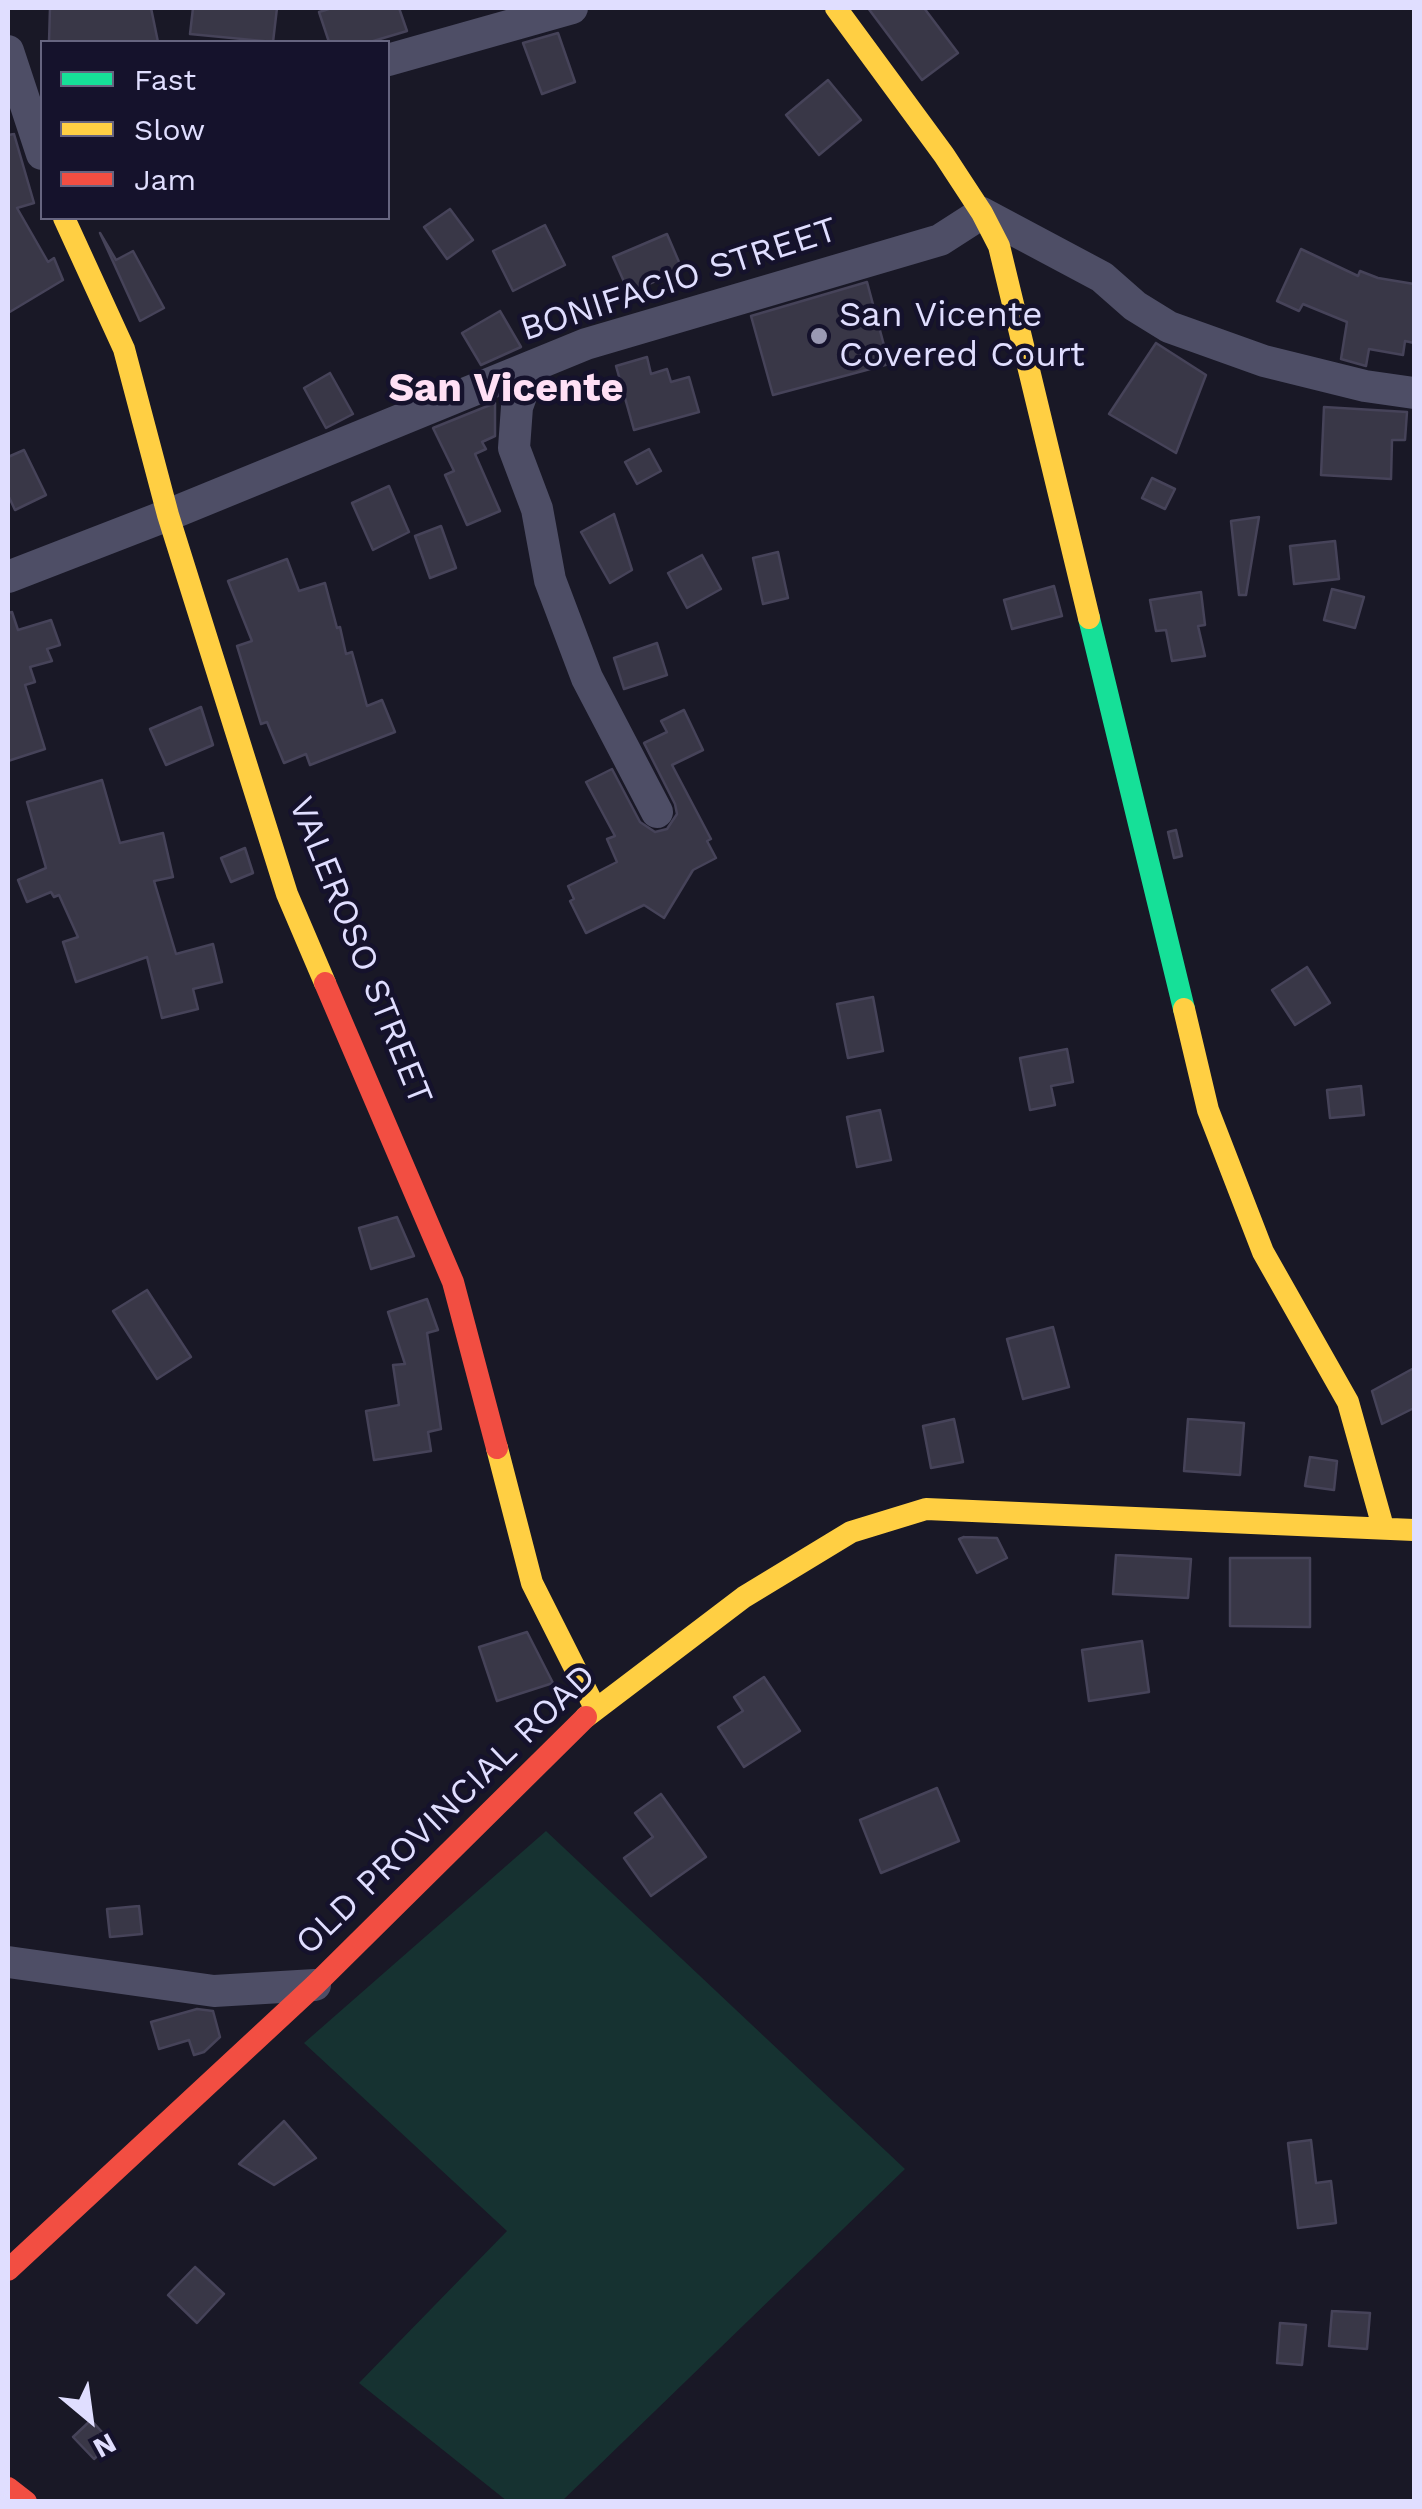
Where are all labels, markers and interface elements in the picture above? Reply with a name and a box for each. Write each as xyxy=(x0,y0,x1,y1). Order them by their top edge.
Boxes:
legend xyxy=(40,40,390,220)
text: Fast xyxy=(134,62,196,97)
text: Slow xyxy=(134,112,205,147)
text: Jam xyxy=(134,162,196,197)
street label: BONIFACIO STREET xyxy=(515,209,843,351)
place label: San Vicente Covered Court xyxy=(839,295,1085,377)
marker: San Vicente Covered Court xyxy=(808,325,830,347)
district label: San Vicente xyxy=(388,365,624,413)
street label: VALEROSO STREET xyxy=(279,791,441,1111)
street label: OLD PROVINCIAL ROAD xyxy=(287,1656,605,1964)
north arrow xyxy=(40,2369,140,2469)
text: N xyxy=(88,2426,122,2465)

